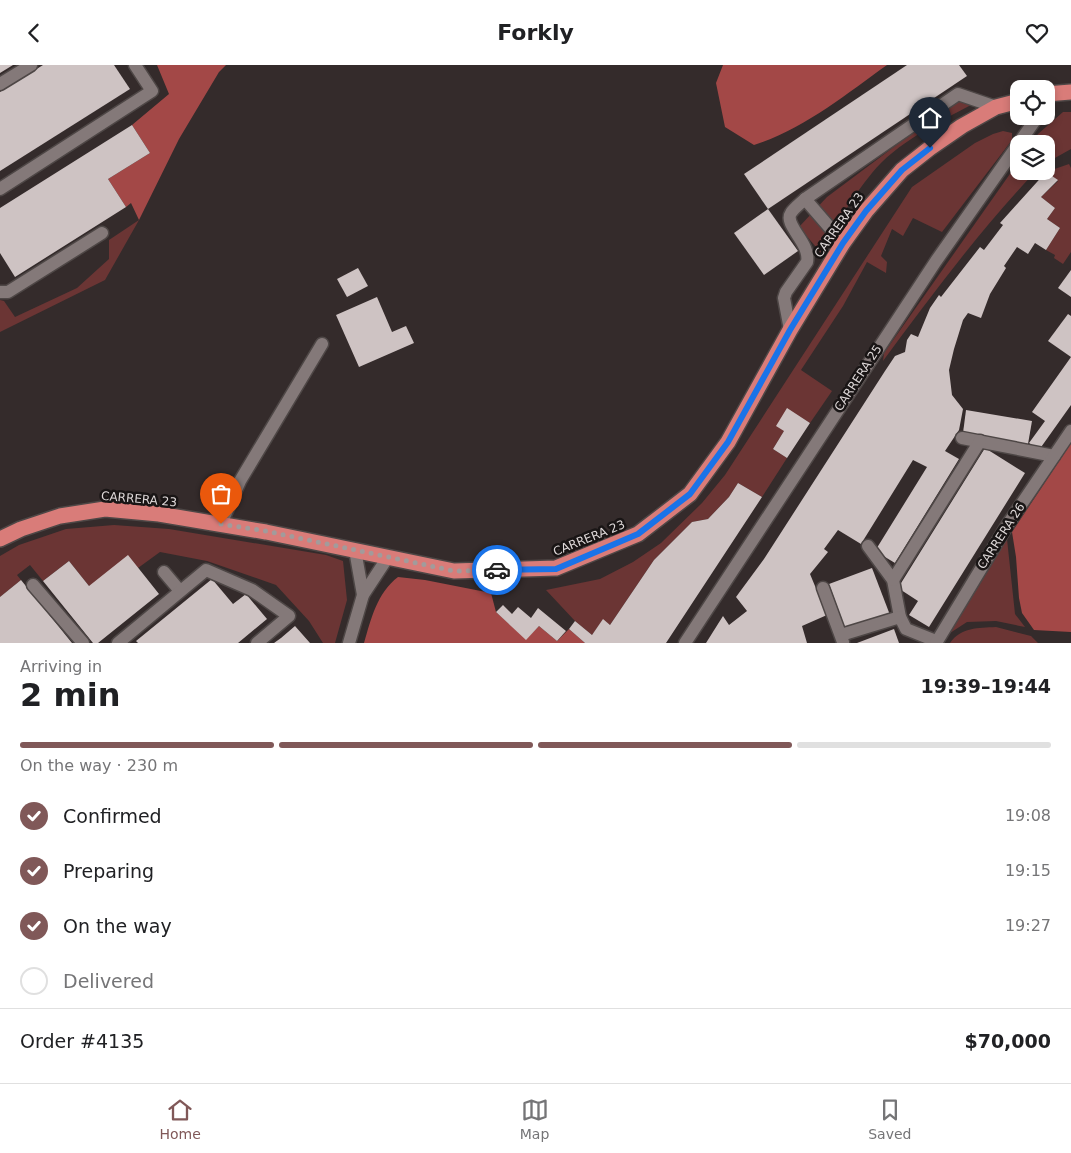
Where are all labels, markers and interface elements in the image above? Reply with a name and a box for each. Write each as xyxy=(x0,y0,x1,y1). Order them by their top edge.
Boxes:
icon: back xyxy=(20,19,48,47)
icon: heart xyxy=(1023,19,1051,47)
text: Forkly xyxy=(497,20,574,45)
map controls xyxy=(1010,80,1055,180)
button: locate xyxy=(1010,80,1055,125)
pin xyxy=(909,97,951,148)
icon: home xyxy=(916,104,944,132)
button: layers xyxy=(1010,135,1055,180)
street label: CARRERA 23 xyxy=(811,190,867,260)
street label: CARRERA 25 xyxy=(831,342,885,414)
pin xyxy=(200,473,242,524)
icon: bag xyxy=(207,480,235,508)
street label: CARRERA 23 xyxy=(101,489,177,509)
street label: CARRERA 26 xyxy=(974,500,1028,572)
street label: CARRERA 23 xyxy=(551,517,627,559)
courier xyxy=(472,545,522,595)
icon: car xyxy=(483,556,511,584)
text: Arriving in xyxy=(20,657,102,676)
text: 19:39–19:44 xyxy=(921,675,1051,697)
text: 2 min xyxy=(20,676,121,714)
text: On the way · 230 m xyxy=(20,756,178,775)
icon: check xyxy=(20,802,48,830)
text: Confirmed xyxy=(63,805,162,827)
text: 19:08 xyxy=(1005,806,1051,825)
icon: check xyxy=(20,857,48,885)
text: Preparing xyxy=(63,860,154,882)
text: 19:15 xyxy=(1005,861,1051,880)
icon: check xyxy=(20,912,48,940)
text: On the way xyxy=(63,915,172,937)
text: 19:27 xyxy=(1005,916,1051,935)
text: Delivered xyxy=(63,970,154,992)
text: Order #4135 xyxy=(20,1030,144,1052)
text: $70,000 xyxy=(964,1030,1051,1052)
tab: Home xyxy=(159,1096,201,1142)
tab: Map xyxy=(520,1096,549,1142)
tab: Saved xyxy=(868,1096,912,1142)

